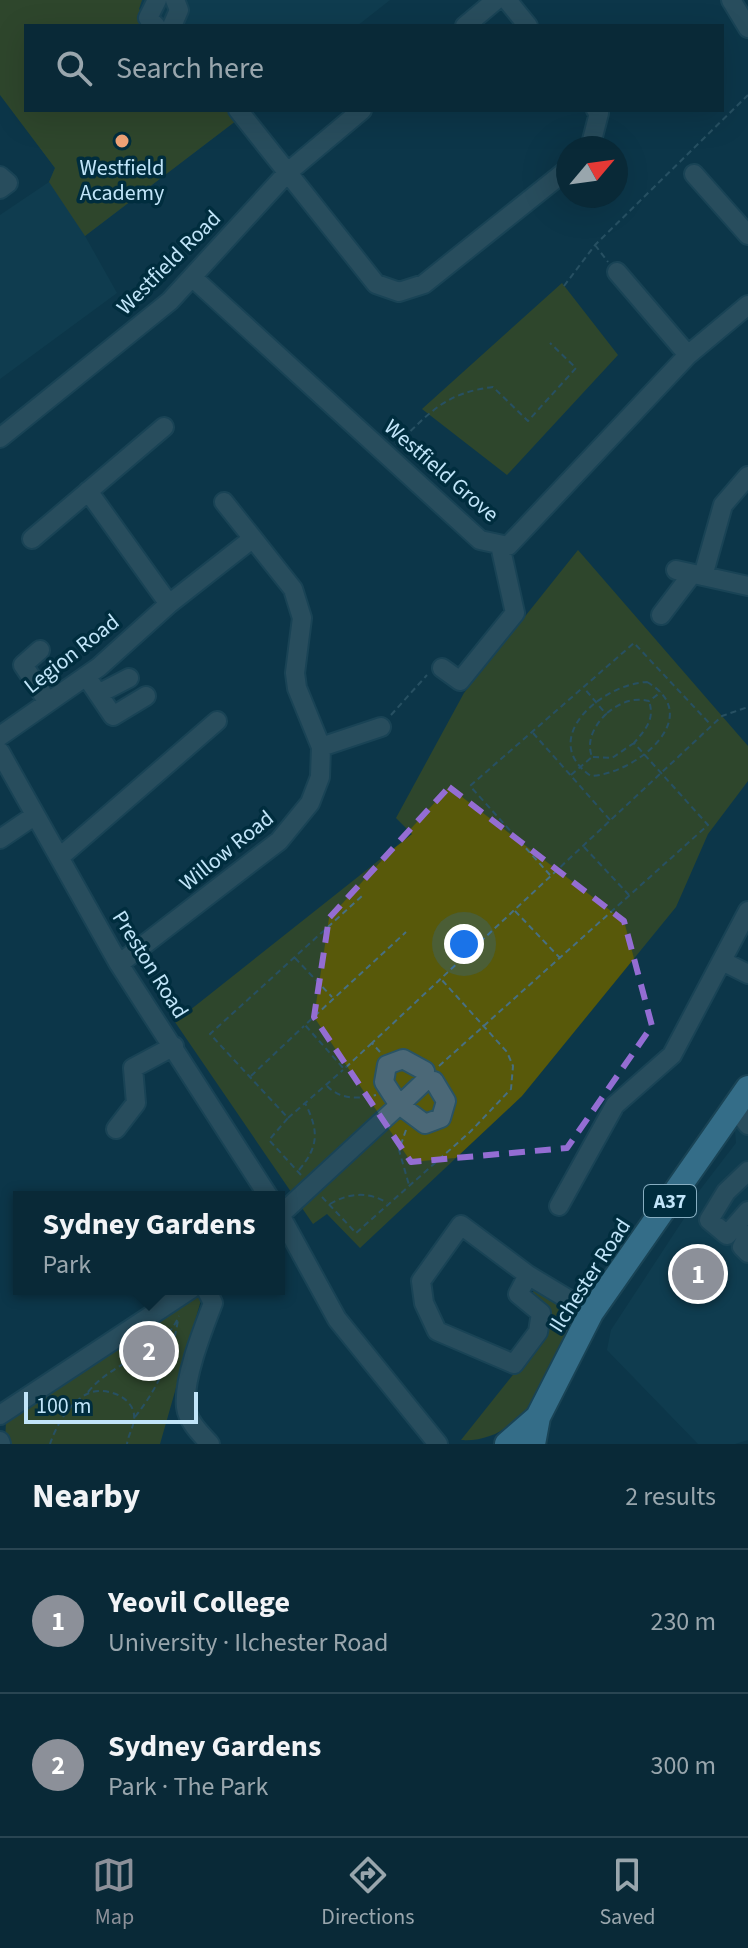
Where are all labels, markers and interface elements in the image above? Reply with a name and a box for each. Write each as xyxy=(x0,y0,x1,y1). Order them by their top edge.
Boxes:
search box xyxy=(24,24,724,112)
icon: search xyxy=(52,46,96,90)
text: Search here xyxy=(116,47,264,90)
marker: Westfield Academy xyxy=(113,132,131,150)
north arrow xyxy=(556,136,628,208)
place label: Westfield Academy xyxy=(80,152,165,209)
street label: Westfield Road xyxy=(109,203,228,322)
street label: Westfield Grove xyxy=(377,412,506,530)
street label: Legion Road xyxy=(17,606,126,701)
street label: Willow Road xyxy=(173,803,281,899)
street label: Preston Road xyxy=(104,904,196,1025)
your location xyxy=(444,924,484,964)
road number: A37 xyxy=(644,1185,696,1217)
popup xyxy=(13,1191,285,1295)
text: Sydney Gardens xyxy=(42,1203,256,1246)
street label: Ilchester Road xyxy=(541,1212,639,1339)
pin: 1 xyxy=(672,1244,724,1304)
text: Park xyxy=(42,1246,91,1283)
pin: 2 xyxy=(123,1321,175,1381)
scale bar xyxy=(24,1388,198,1424)
text: 100 m xyxy=(36,1390,91,1422)
text: Nearby xyxy=(32,1472,140,1521)
text: 2 results xyxy=(625,1478,716,1515)
text: Yeovil College xyxy=(108,1581,290,1624)
text: 1 xyxy=(51,1603,65,1640)
text: 230 m xyxy=(650,1603,716,1640)
text: University · Ilchester Road xyxy=(108,1624,388,1661)
text: Sydney Gardens xyxy=(108,1725,321,1768)
text: 2 xyxy=(51,1747,65,1784)
text: 300 m xyxy=(650,1747,716,1784)
text: Park · The Park xyxy=(108,1768,268,1805)
tab: Map xyxy=(92,1853,136,1933)
tab: Directions xyxy=(321,1853,414,1933)
tab: Saved xyxy=(599,1853,656,1933)

